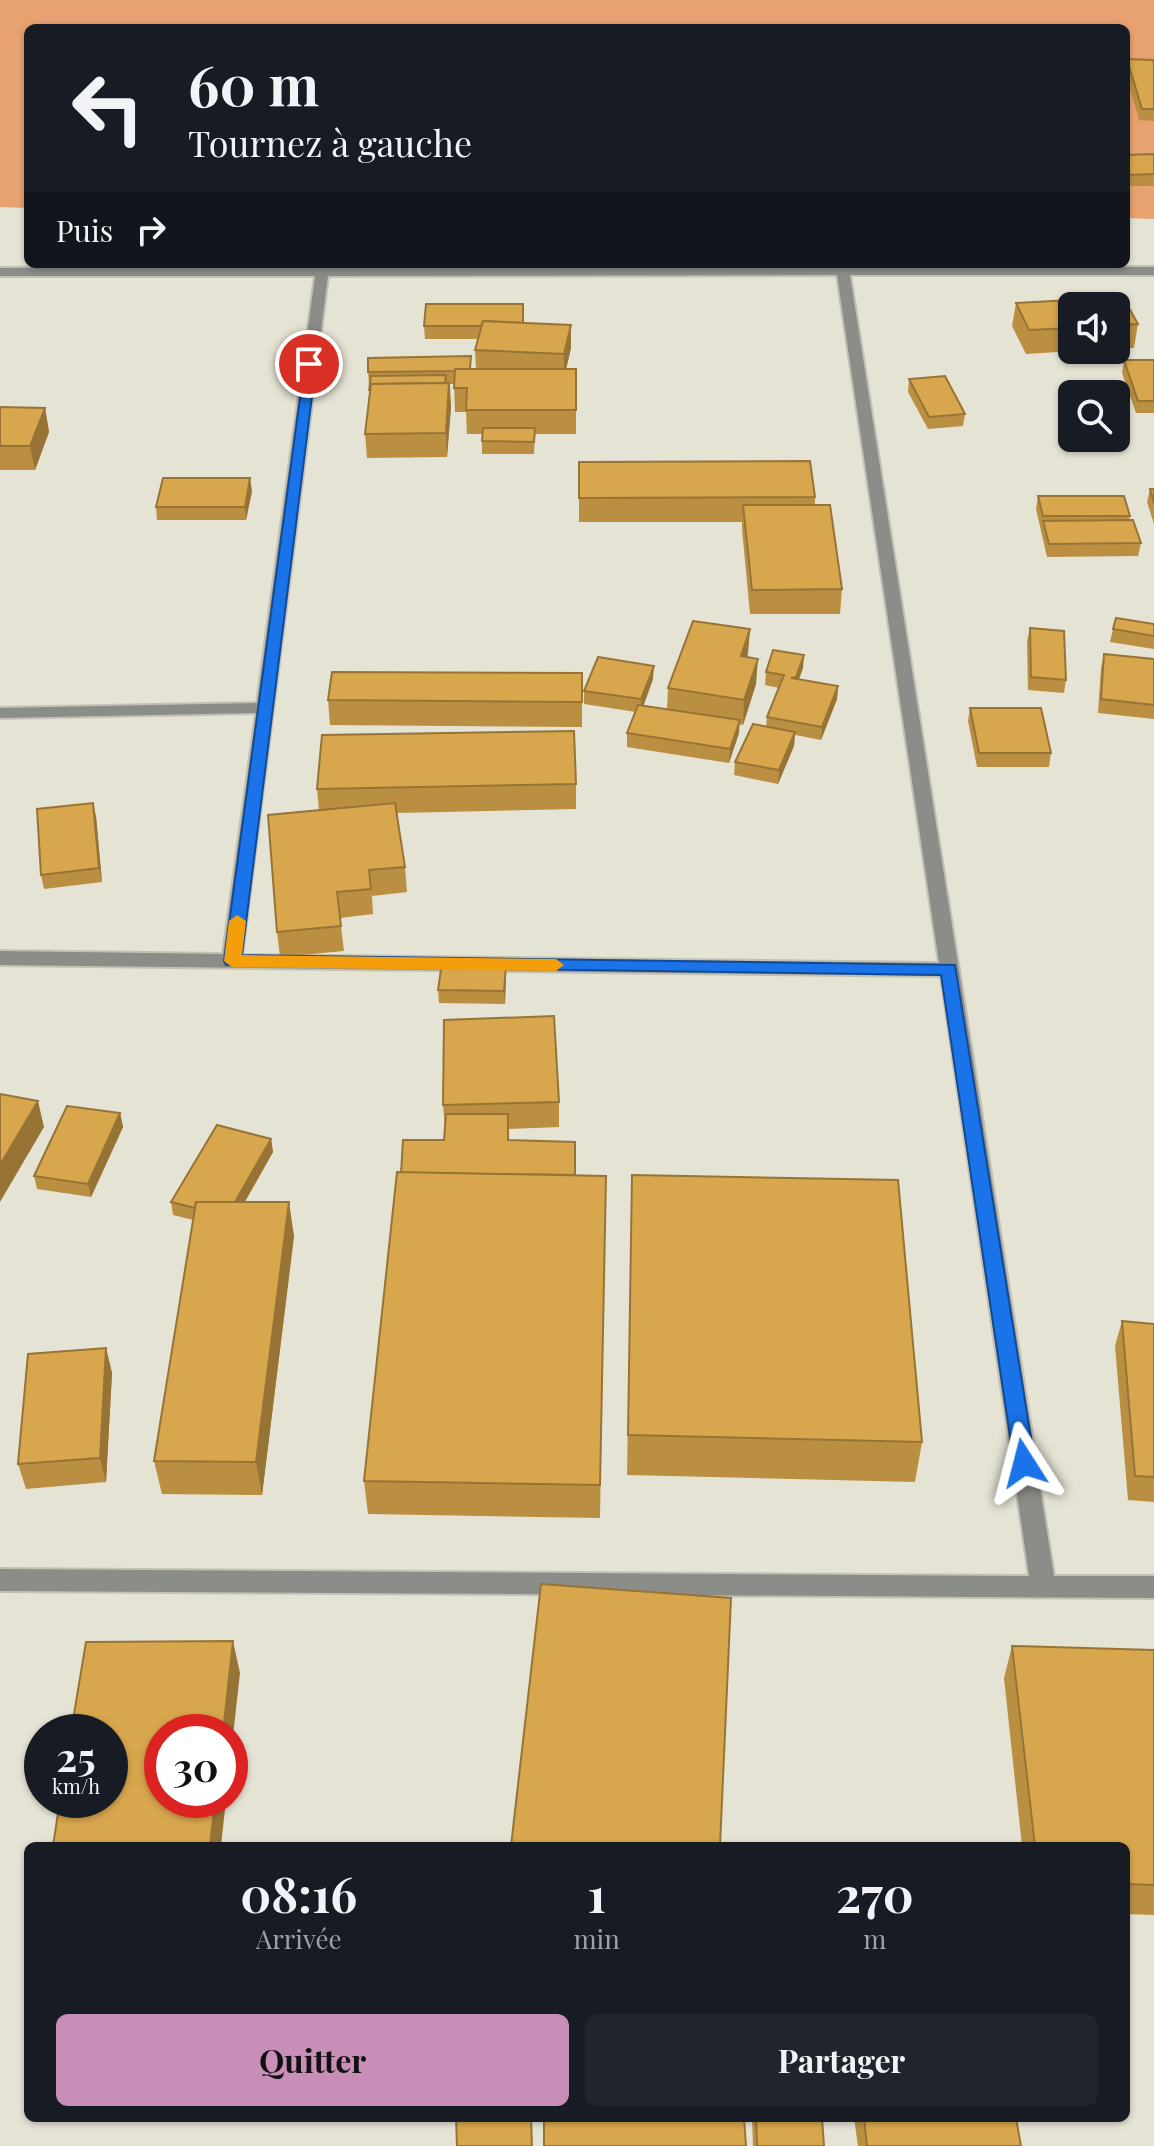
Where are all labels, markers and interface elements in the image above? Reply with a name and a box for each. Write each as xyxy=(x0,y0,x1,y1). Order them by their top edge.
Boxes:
text: 60 m xyxy=(188,46,319,121)
icon: left xyxy=(56,56,160,160)
text: Tournez à gauche xyxy=(188,118,472,166)
icon: right xyxy=(129,208,173,252)
text: Puis xyxy=(56,210,113,250)
map controls xyxy=(1058,292,1130,452)
button: sound xyxy=(1058,292,1130,364)
pin xyxy=(275,330,343,398)
icon: arrive xyxy=(287,342,331,386)
button: search xyxy=(1058,380,1130,452)
position arrow xyxy=(982,1421,1066,1505)
speed limit sign: 30 xyxy=(144,1714,248,1818)
text: 25 xyxy=(56,1729,96,1782)
text: km/h xyxy=(52,1772,100,1799)
text: 08:16 xyxy=(240,1861,357,1925)
text: 1 xyxy=(587,1861,606,1925)
text: 270 xyxy=(836,1861,914,1925)
text: Arrivée xyxy=(256,1921,342,1956)
text: min xyxy=(573,1921,620,1956)
text: m xyxy=(863,1921,886,1956)
button: Quitter xyxy=(56,2014,569,2106)
button: Partager xyxy=(585,2014,1098,2106)

